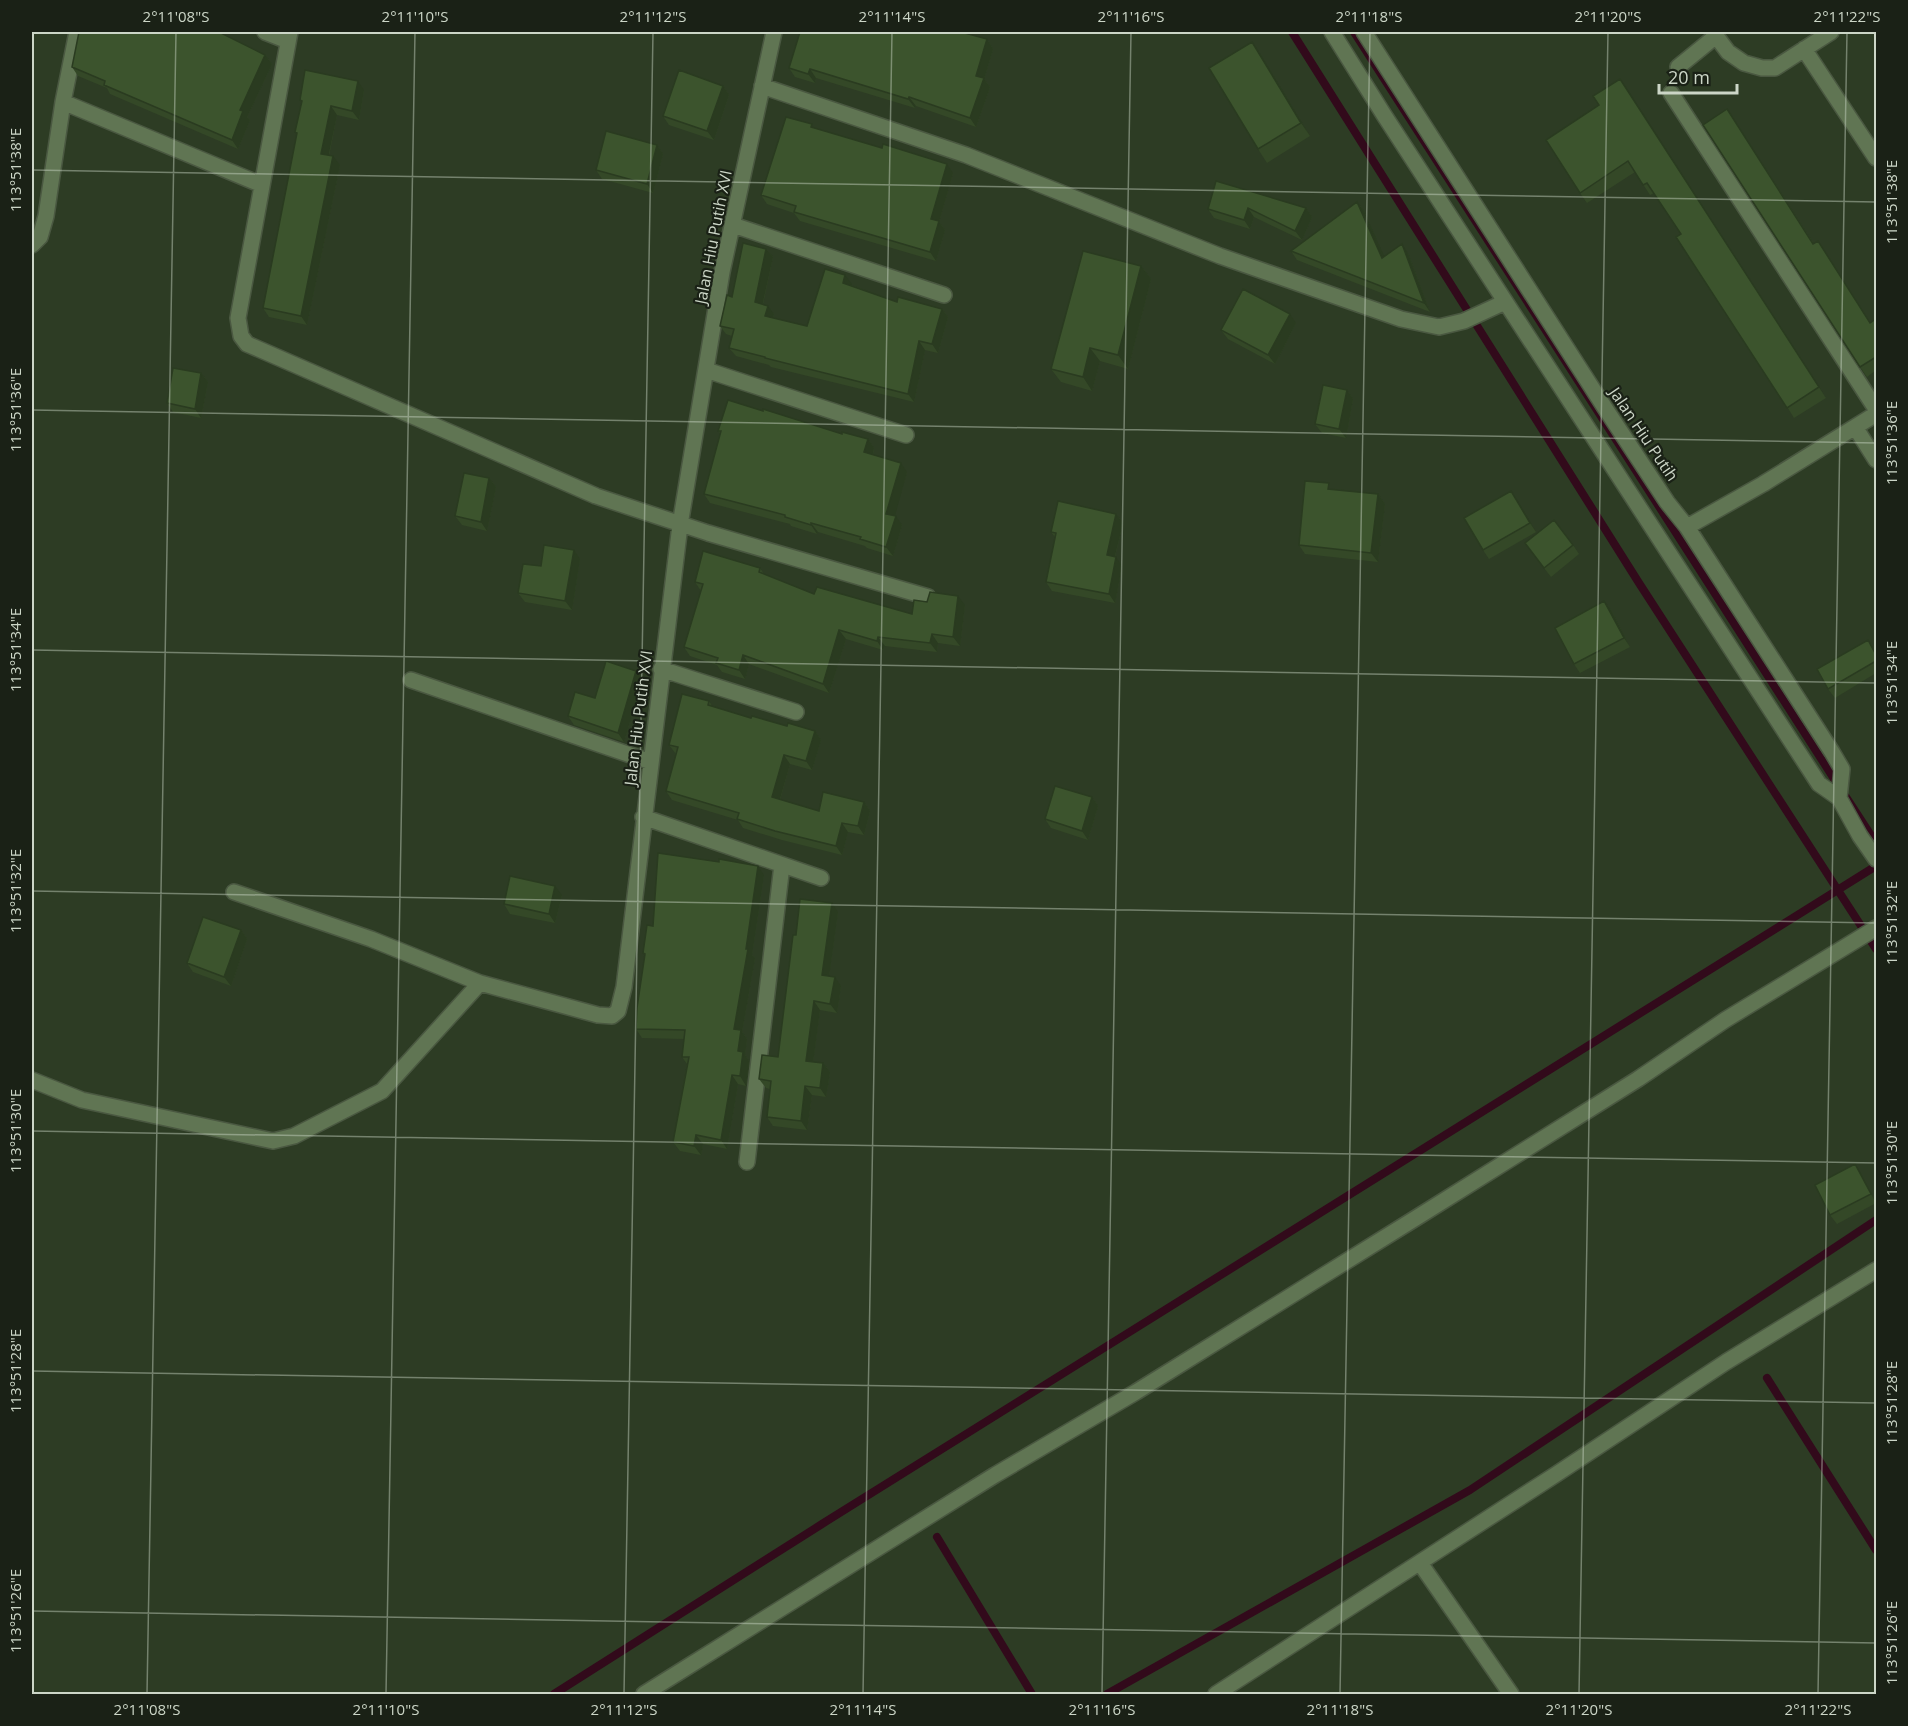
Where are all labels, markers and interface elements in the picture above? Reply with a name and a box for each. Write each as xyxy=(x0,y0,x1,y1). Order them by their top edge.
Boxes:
text: 2°11'08"S xyxy=(143,6,209,26)
text: 2°11'10"S xyxy=(382,6,448,26)
text: 2°11'12"S xyxy=(620,6,686,26)
text: 2°11'14"S xyxy=(859,6,925,26)
text: 2°11'16"S xyxy=(1098,6,1164,26)
text: 2°11'18"S xyxy=(1336,6,1402,26)
text: 2°11'20"S xyxy=(1575,6,1641,26)
text: 2°11'22"S xyxy=(1814,6,1880,26)
scale bar xyxy=(1659,57,1737,95)
text: 20 m xyxy=(1668,65,1710,89)
text: 113°51'38"E xyxy=(5,128,25,212)
text: 113°51'38"E xyxy=(1881,160,1901,244)
street label: Jalan Hiu Putih XVI xyxy=(689,168,737,308)
text: 113°51'36"E xyxy=(5,368,25,452)
street label: Jalan Hiu Putih xyxy=(1603,381,1684,485)
text: 113°51'36"E xyxy=(1881,401,1901,485)
text: 113°51'34"E xyxy=(5,608,25,692)
text: 113°51'34"E xyxy=(1881,641,1901,725)
street label: Jalan Hiu Putih XVI xyxy=(619,649,657,789)
text: 113°51'32"E xyxy=(5,849,25,933)
text: 113°51'32"E xyxy=(1881,881,1901,965)
text: 113°51'30"E xyxy=(5,1089,25,1173)
text: 113°51'30"E xyxy=(1881,1121,1901,1205)
text: 113°51'28"E xyxy=(5,1329,25,1413)
text: 113°51'28"E xyxy=(1881,1361,1901,1445)
text: 113°51'26"E xyxy=(5,1569,25,1653)
text: 113°51'26"E xyxy=(1881,1601,1901,1685)
text: 2°11'08"S xyxy=(114,1699,180,1719)
text: 2°11'10"S xyxy=(353,1699,419,1719)
text: 2°11'12"S xyxy=(591,1699,657,1719)
text: 2°11'14"S xyxy=(830,1699,896,1719)
text: 2°11'16"S xyxy=(1069,1699,1135,1719)
text: 2°11'18"S xyxy=(1307,1699,1373,1719)
text: 2°11'20"S xyxy=(1546,1699,1612,1719)
text: 2°11'22"S xyxy=(1785,1699,1851,1719)

